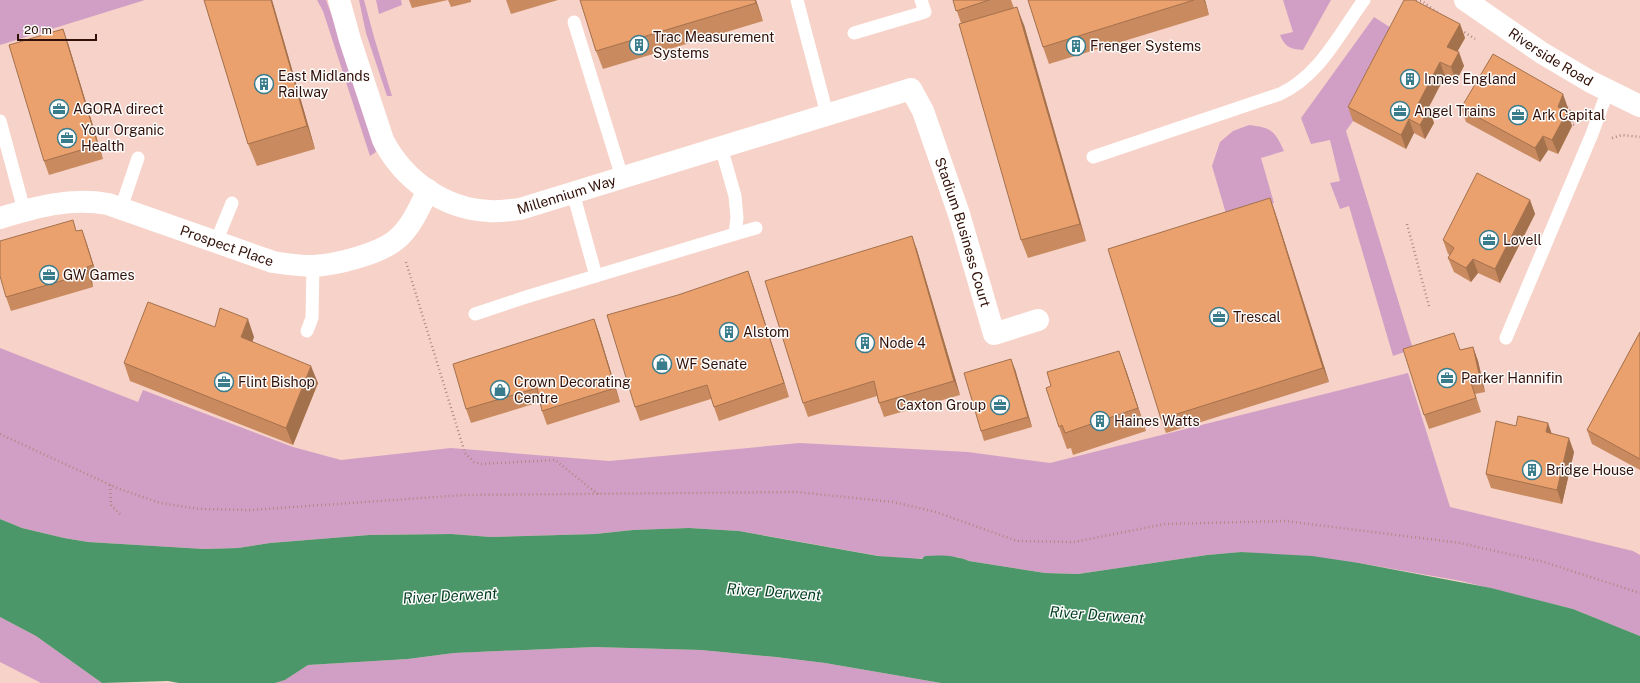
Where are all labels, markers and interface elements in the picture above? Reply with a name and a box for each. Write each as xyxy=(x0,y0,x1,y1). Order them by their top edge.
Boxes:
scale bar xyxy=(18,16,96,42)
text: 20 m xyxy=(24,23,52,37)
street label: Riverside Road xyxy=(1506,24,1596,89)
place label: Trac Measurement Systems xyxy=(653,29,774,61)
building icon: Trac Measurement Systems xyxy=(628,34,650,56)
building icon: Frenger Systems xyxy=(1065,35,1087,57)
place label: Frenger Systems xyxy=(1090,38,1201,54)
place label: East Midlands Railway xyxy=(278,68,370,100)
building icon: Innes England xyxy=(1399,68,1421,90)
place label: Innes England xyxy=(1424,71,1516,87)
building icon: East Midlands Railway xyxy=(253,73,275,95)
office icon: AGORA direct xyxy=(48,98,70,120)
office icon: Angel Trains xyxy=(1389,100,1411,122)
place label: AGORA direct xyxy=(73,101,164,117)
place label: Angel Trains xyxy=(1414,103,1496,119)
office icon: Ark Capital xyxy=(1507,104,1529,126)
place label: Ark Capital xyxy=(1532,107,1605,123)
place label: Your Organic Health xyxy=(81,122,164,154)
office icon: Your Organic Health xyxy=(56,127,78,149)
street label: Stadium Business Court xyxy=(932,155,994,309)
street label: Millennium Way xyxy=(515,172,618,217)
street label: Prospect Place xyxy=(178,222,276,270)
office icon: Lovell xyxy=(1478,229,1500,251)
place label: Lovell xyxy=(1503,232,1542,248)
office icon: GW Games xyxy=(38,264,60,286)
place label: GW Games xyxy=(63,267,135,283)
office icon: Trescal xyxy=(1208,306,1230,328)
place label: Trescal xyxy=(1233,309,1281,325)
building icon: Alstom xyxy=(718,321,740,343)
place label: Alstom xyxy=(743,324,789,340)
building icon: Node 4 xyxy=(854,332,876,354)
place label: Node 4 xyxy=(879,335,926,351)
shop icon: WF Senate xyxy=(651,353,673,375)
place label: WF Senate xyxy=(676,356,747,372)
office icon: Parker Hannifin xyxy=(1436,367,1458,389)
place label: Parker Hannifin xyxy=(1461,370,1563,386)
office icon: Flint Bishop xyxy=(213,371,235,393)
place label: Flint Bishop xyxy=(238,374,315,390)
place label: Crown Decorating Centre xyxy=(514,374,631,406)
shop icon: Crown Decorating Centre xyxy=(489,379,511,401)
office icon: Caxton Group xyxy=(989,394,1011,416)
place label: Caxton Group xyxy=(897,397,986,413)
building icon: Haines Watts xyxy=(1089,410,1111,432)
place label: Haines Watts xyxy=(1114,413,1200,429)
building icon: Bridge House xyxy=(1521,459,1543,481)
place label: Bridge House xyxy=(1546,462,1634,478)
water label: River Derwent xyxy=(726,580,822,603)
water label: River Derwent xyxy=(402,585,498,606)
water label: River Derwent xyxy=(1049,603,1145,626)

